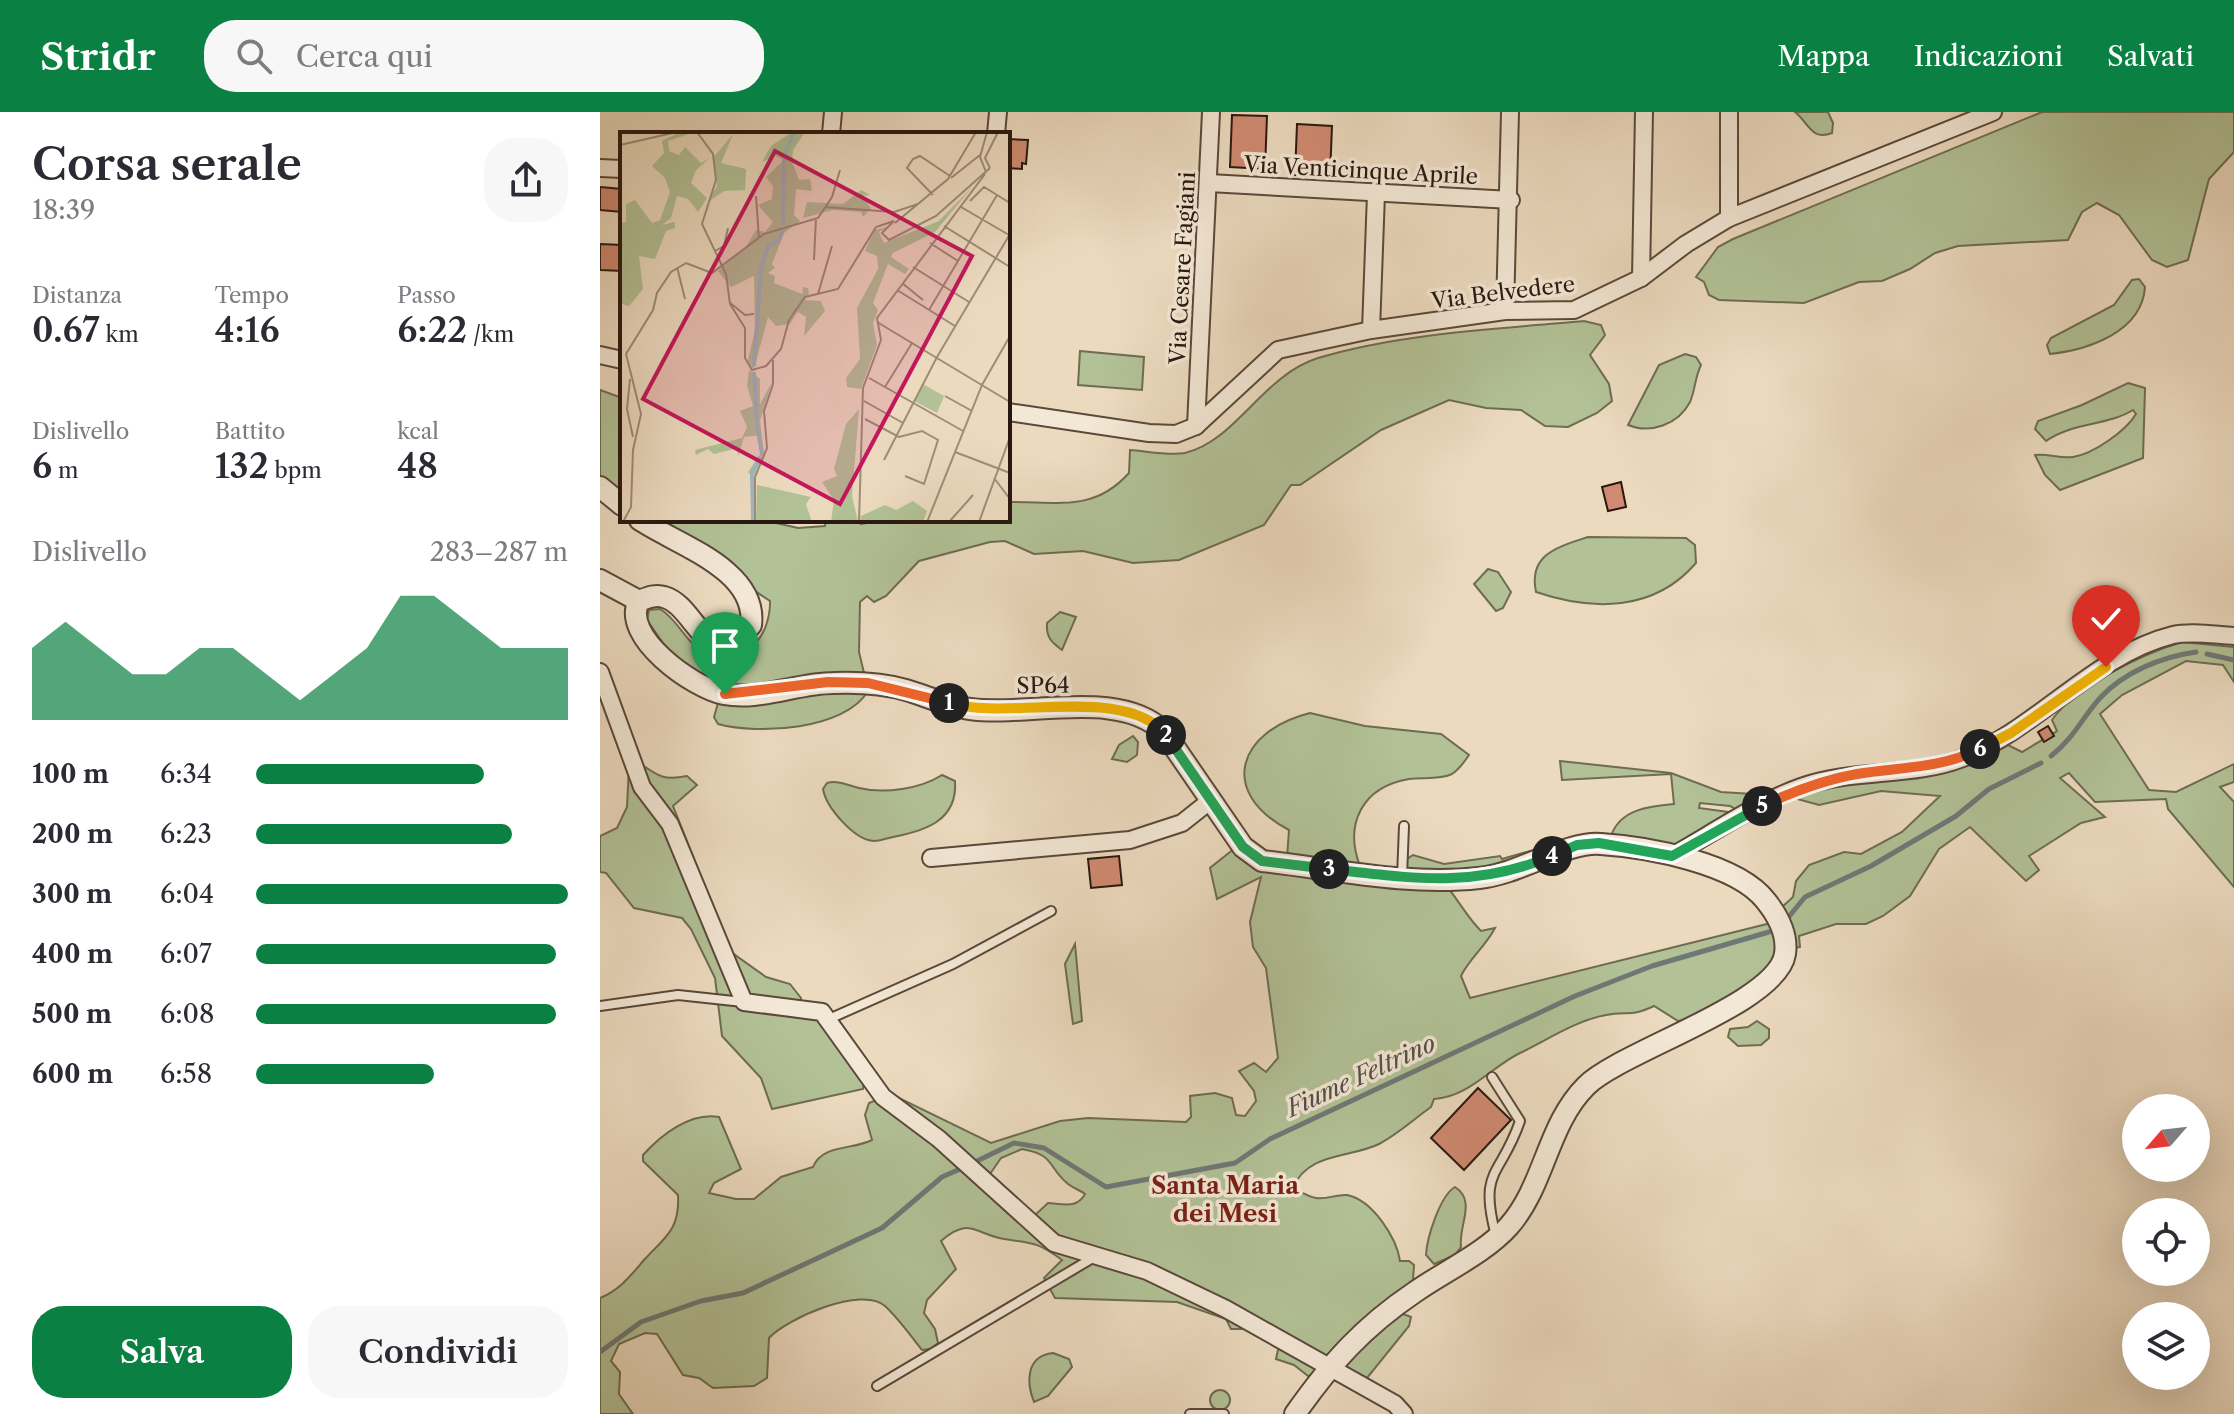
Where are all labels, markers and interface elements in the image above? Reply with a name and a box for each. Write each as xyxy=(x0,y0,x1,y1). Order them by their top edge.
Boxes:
search box xyxy=(204,20,764,92)
text: Stridr xyxy=(40,33,156,80)
icon: search xyxy=(232,34,276,78)
text: Cerca qui xyxy=(296,38,433,75)
text: Mappa xyxy=(1778,39,1870,73)
text: Indicazioni xyxy=(1914,39,2063,73)
text: Salvati xyxy=(2107,39,2194,73)
inset map xyxy=(620,132,1010,522)
text: Corsa serale xyxy=(32,137,302,191)
button: share xyxy=(484,138,568,222)
street label: Via Venticinque Aprile xyxy=(1242,151,1479,190)
street label: Via Cesare Fagiani xyxy=(1164,171,1201,366)
text: 18:39 xyxy=(32,194,95,226)
street label: Via Belvedere xyxy=(1429,270,1576,315)
text: Distanza xyxy=(32,282,122,309)
text: Tempo xyxy=(215,282,289,309)
text: Passo xyxy=(397,282,456,309)
text: 0.67 xyxy=(32,309,100,351)
text: 4:16 xyxy=(215,309,280,351)
text: 6:22 xyxy=(397,309,467,351)
text: km xyxy=(100,321,139,348)
text: /km xyxy=(467,321,514,348)
text: Dislivello xyxy=(32,418,129,445)
text: Battito xyxy=(215,418,285,445)
text: kcal xyxy=(397,418,439,445)
text: 6 xyxy=(32,445,52,487)
text: 132 xyxy=(215,445,269,487)
text: 48 xyxy=(397,445,438,487)
text: m xyxy=(52,457,79,484)
text: bpm xyxy=(269,457,322,484)
text: Dislivello xyxy=(32,536,147,568)
text: 283–287 m xyxy=(430,536,568,568)
pin xyxy=(2072,585,2140,667)
icon: check xyxy=(2084,597,2128,641)
pin xyxy=(691,612,759,694)
icon: arrive xyxy=(703,624,747,668)
street label: SP64 xyxy=(1016,672,1070,699)
pin: 1 xyxy=(929,683,969,723)
text: 1 xyxy=(944,689,954,716)
pin: 2 xyxy=(1146,715,1186,755)
text: 2 xyxy=(1160,721,1173,748)
pin: 6 xyxy=(1960,729,2000,769)
text: 6 xyxy=(1973,735,1987,762)
text: 100 m xyxy=(32,758,109,790)
text: 6:34 xyxy=(160,758,212,790)
pin: 5 xyxy=(1742,786,1782,826)
text: 5 xyxy=(1756,792,1768,819)
text: 200 m xyxy=(32,818,113,850)
text: 6:23 xyxy=(160,818,212,850)
pin: 4 xyxy=(1532,836,1572,876)
text: 4 xyxy=(1545,842,1559,869)
pin: 3 xyxy=(1309,849,1349,889)
text: 3 xyxy=(1323,855,1335,882)
text: 300 m xyxy=(32,878,112,910)
text: 6:04 xyxy=(160,878,214,910)
text: 400 m xyxy=(32,938,113,970)
text: 6:07 xyxy=(160,938,212,970)
text: 500 m xyxy=(32,998,112,1030)
text: 6:08 xyxy=(160,998,214,1030)
water label: Fiume Feltrino xyxy=(1280,1028,1440,1124)
text: 600 m xyxy=(32,1058,113,1090)
text: 6:58 xyxy=(160,1058,212,1090)
north arrow xyxy=(2122,1094,2210,1182)
map controls xyxy=(2122,1094,2210,1390)
district label: Santa Maria dei Mesi xyxy=(1151,1171,1300,1228)
button: locate xyxy=(2122,1198,2210,1286)
button: layers xyxy=(2122,1302,2210,1390)
button: Salva xyxy=(32,1306,292,1398)
button: Condividi xyxy=(308,1306,568,1398)

